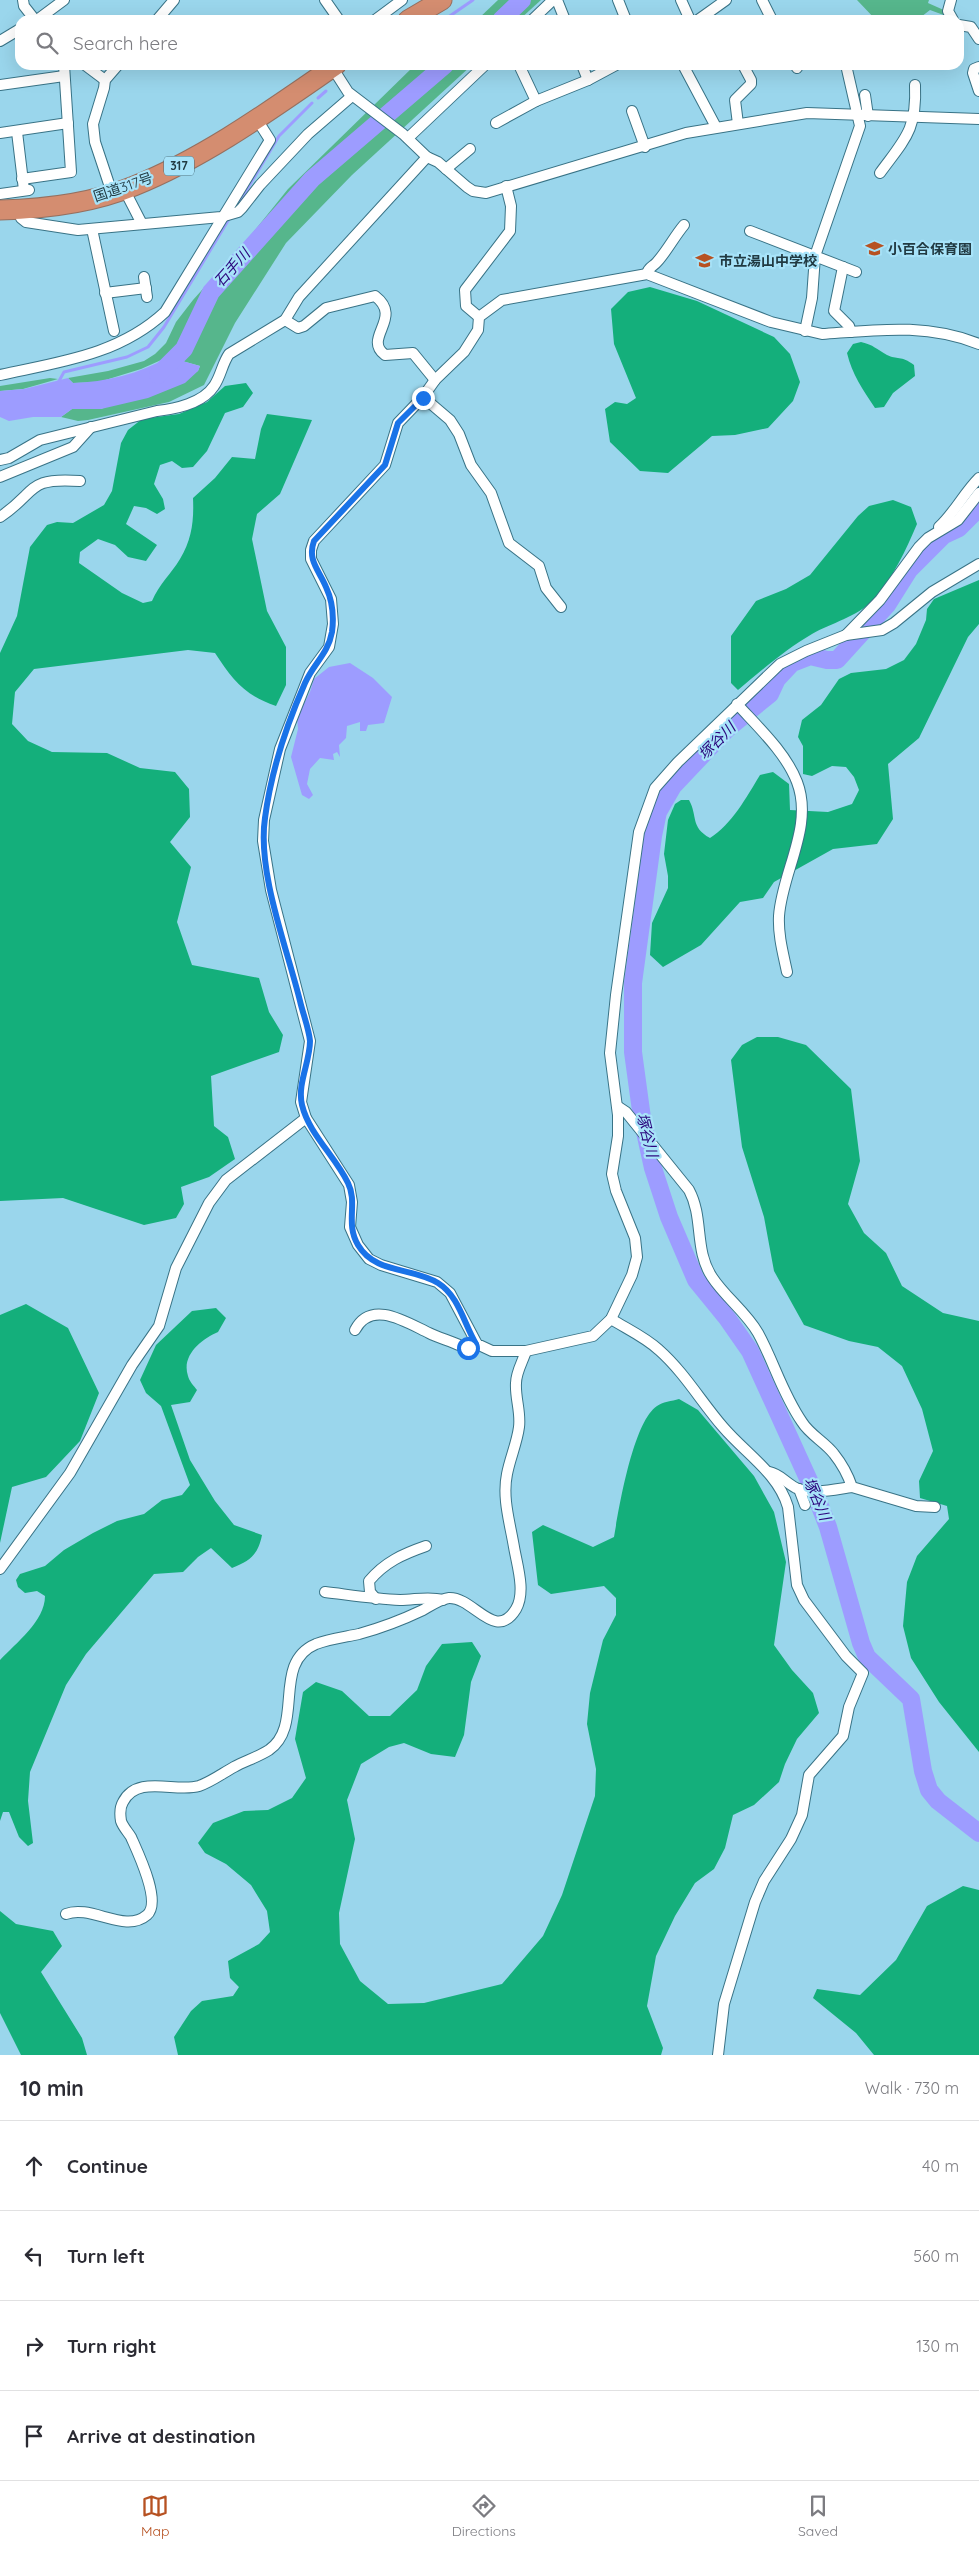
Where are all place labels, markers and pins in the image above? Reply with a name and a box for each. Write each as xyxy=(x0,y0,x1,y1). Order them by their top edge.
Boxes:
school or university icon: 小百合保育園 xyxy=(864,239,884,259)
place label: 小百合保育園 xyxy=(888,240,972,258)
school or university icon: 市立湯山中学校 xyxy=(695,251,715,271)
place label: 市立湯山中学校 xyxy=(719,252,817,270)

